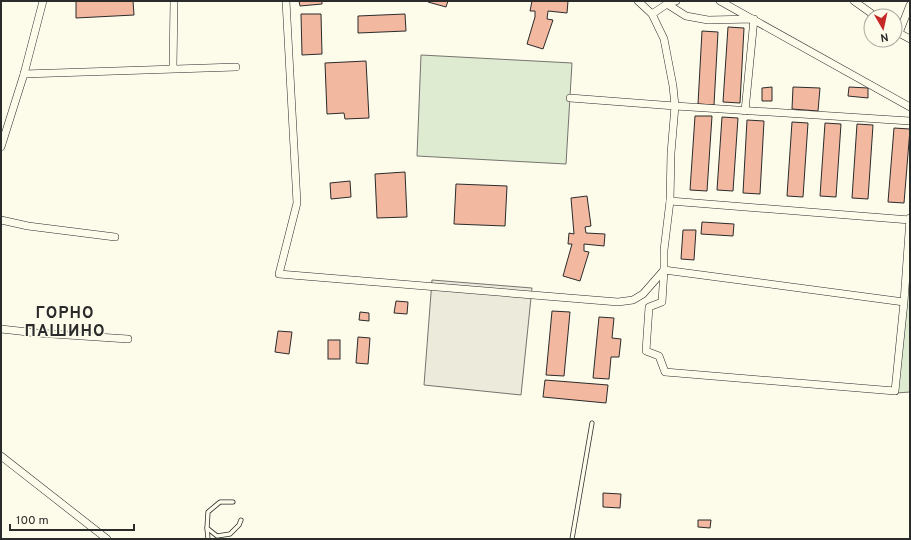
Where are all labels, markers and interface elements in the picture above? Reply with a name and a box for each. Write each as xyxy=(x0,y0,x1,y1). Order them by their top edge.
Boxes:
north arrow xyxy=(863,8,903,48)
text: N xyxy=(879,29,889,44)
district label: ГОРНО ПАШИНО xyxy=(25,304,105,342)
scale bar xyxy=(10,506,134,532)
text: 100 m xyxy=(16,513,49,529)

